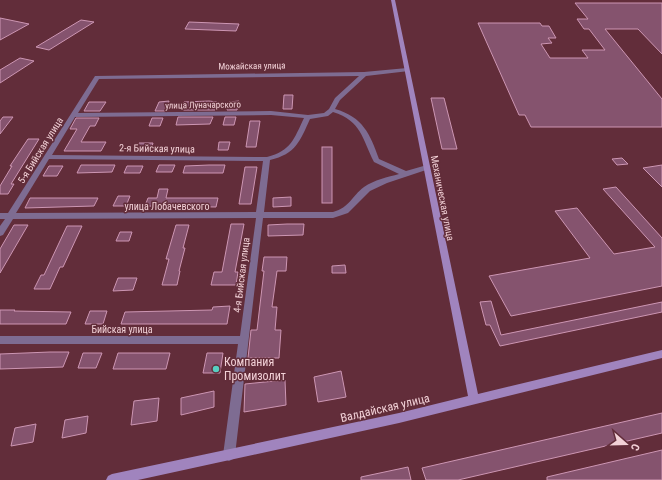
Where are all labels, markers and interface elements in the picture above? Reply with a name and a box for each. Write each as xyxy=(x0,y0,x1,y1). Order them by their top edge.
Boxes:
street label: Можайская улица xyxy=(218,60,286,72)
street label: улица Луначарского xyxy=(165,99,241,111)
street label: 5-я Бийская улица xyxy=(16,115,65,185)
street label: 2-я Бийская улица xyxy=(119,142,195,155)
street label: Механическая улица xyxy=(429,155,456,242)
street label: улица Лобачевского xyxy=(125,201,209,212)
street label: 4-я Бийская улица xyxy=(231,237,252,313)
street label: Бийская улица xyxy=(91,324,153,335)
place label: Компания Промизолит xyxy=(224,355,286,383)
marker: Компания Промизолит xyxy=(211,364,221,374)
street label: Валдайская улица xyxy=(339,391,431,425)
north arrow xyxy=(606,424,646,464)
text: С xyxy=(628,442,642,452)

